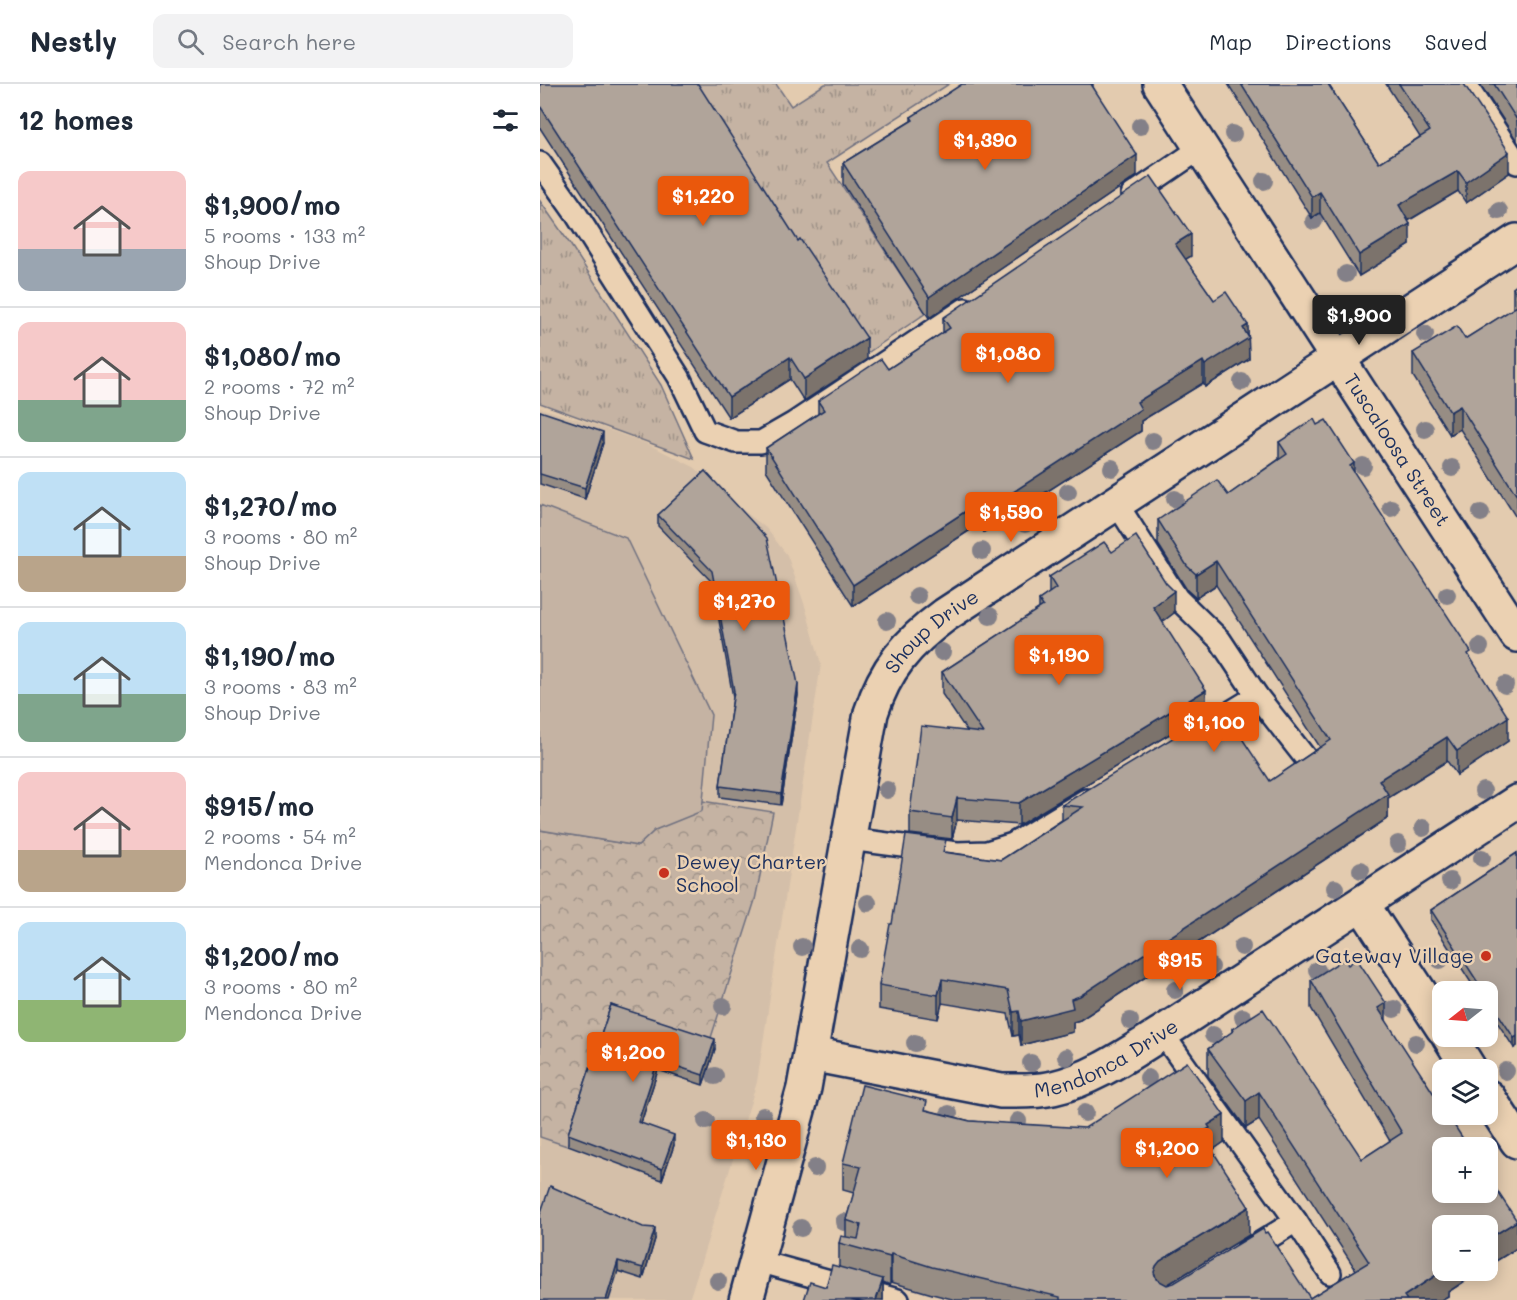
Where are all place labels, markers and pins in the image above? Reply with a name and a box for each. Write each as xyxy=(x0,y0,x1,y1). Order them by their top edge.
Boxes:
pin: $1,390 xyxy=(936,120,1034,171)
pin: $1,220 xyxy=(654,176,752,227)
pin: $1,900 xyxy=(1310,295,1408,346)
pin: $1,080 xyxy=(959,333,1057,384)
pin: $1,590 xyxy=(962,492,1060,543)
pin: $1,270 xyxy=(695,581,793,632)
pin: $1,190 xyxy=(1010,635,1108,686)
pin: $1,100 xyxy=(1165,702,1263,753)
place label: Dewey Charter School xyxy=(676,848,826,897)
marker: Dewey Charter School xyxy=(657,866,671,880)
pin: $915 xyxy=(1144,940,1216,991)
place label: Gateway Village xyxy=(1315,942,1474,968)
marker: Gateway Village xyxy=(1479,949,1493,963)
pin: $1,200 xyxy=(584,1032,682,1083)
pin: $1,130 xyxy=(707,1120,805,1171)
pin: $1,200 xyxy=(1118,1128,1216,1179)

